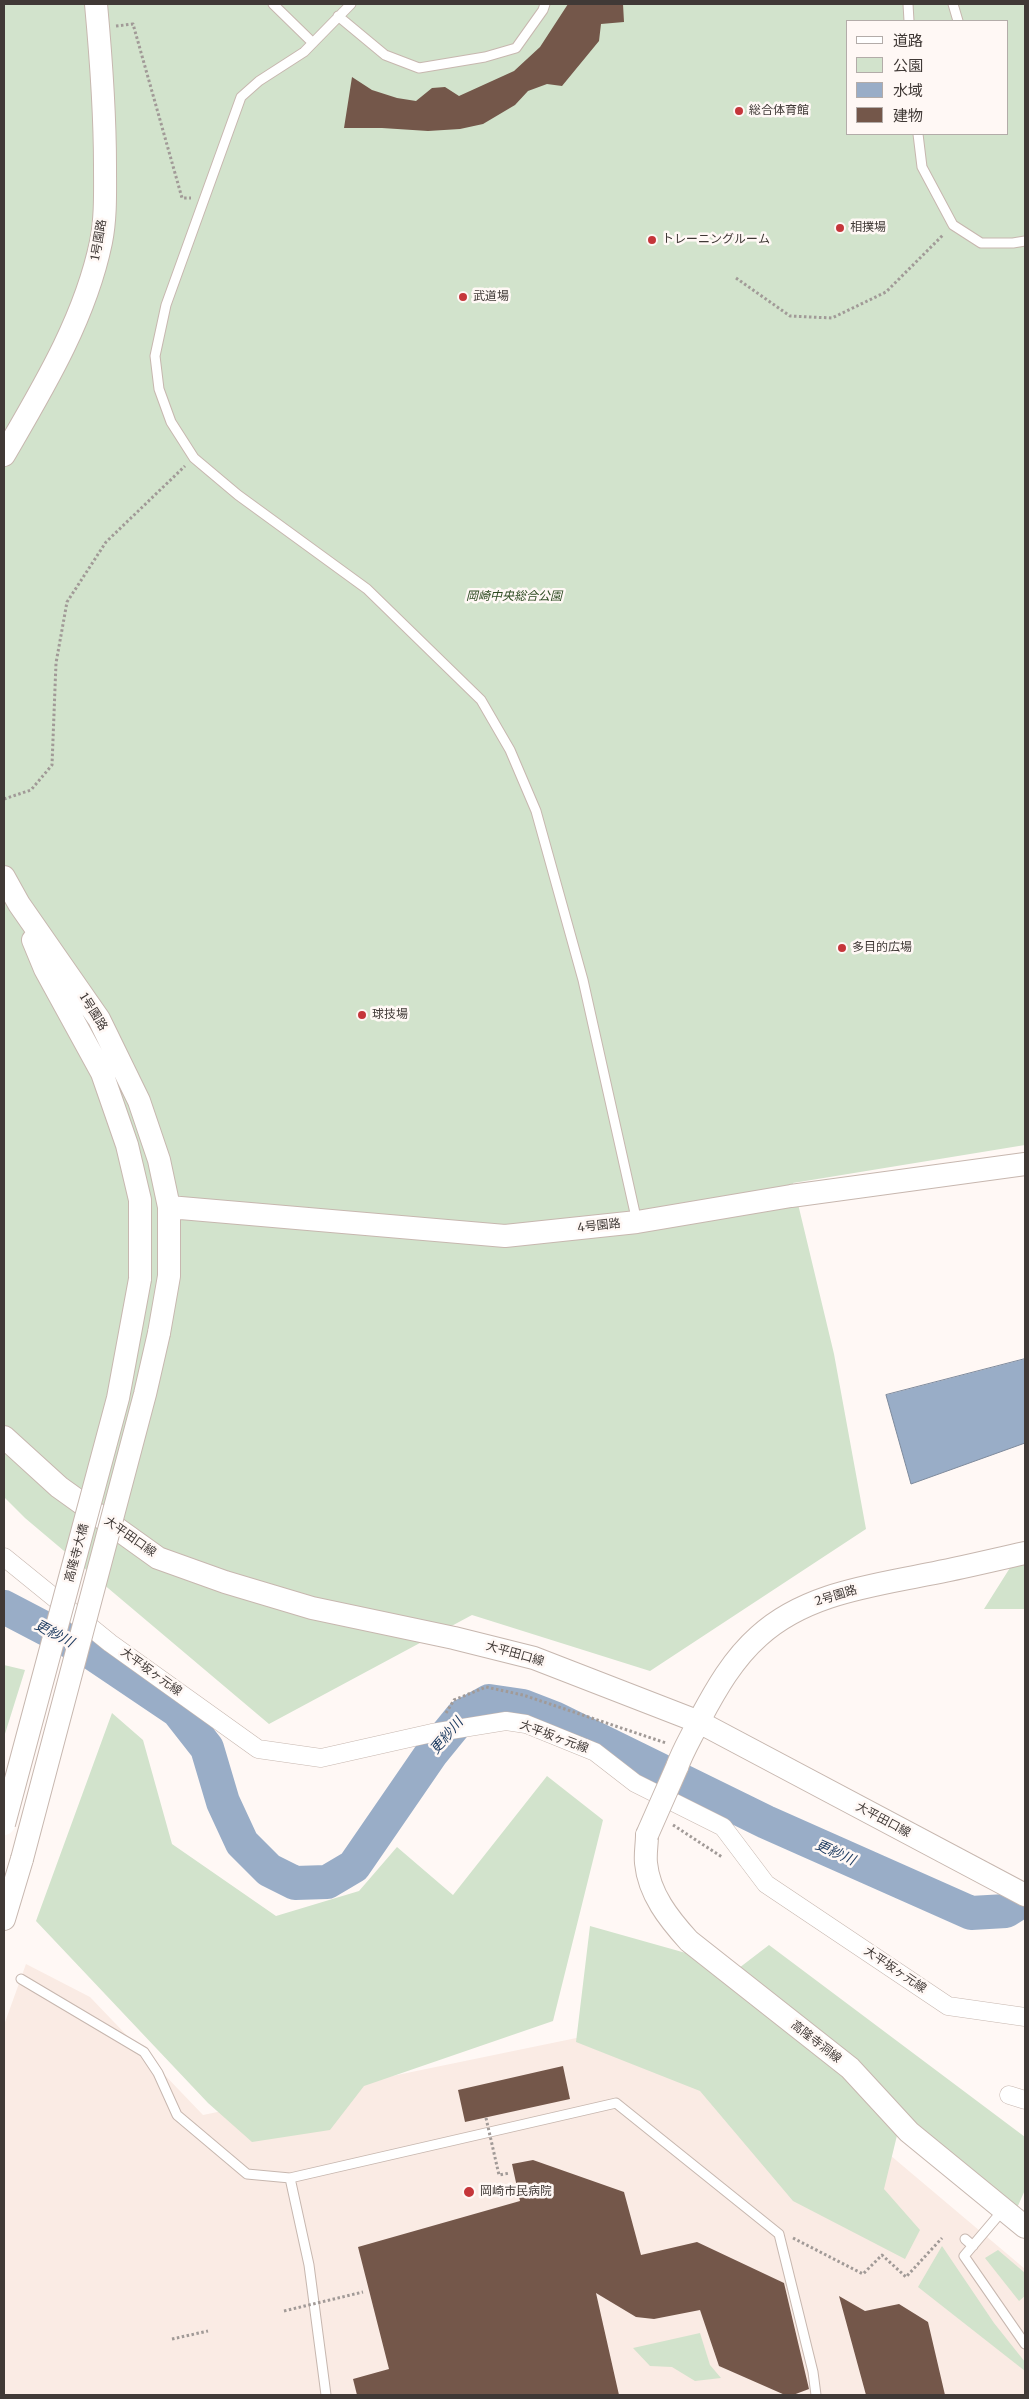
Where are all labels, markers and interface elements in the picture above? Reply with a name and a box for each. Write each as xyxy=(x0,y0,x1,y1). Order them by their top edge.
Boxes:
legend xyxy=(846,20,1009,135)
text: 道路 xyxy=(893,31,923,50)
text: 公園 xyxy=(893,56,923,75)
text: 水域 xyxy=(893,81,923,100)
place label: 総合体育館 xyxy=(749,104,809,118)
marker: 総合体育館 xyxy=(733,105,745,117)
text: 建物 xyxy=(893,106,923,125)
street label: 1号園路 xyxy=(88,218,110,262)
place label: 相撲場 xyxy=(850,221,886,235)
marker: 相撲場 xyxy=(834,222,846,234)
place label: トレーニングルーム xyxy=(662,233,770,247)
marker: トレーニングルーム xyxy=(646,234,658,246)
place label: 武道場 xyxy=(473,290,509,304)
marker: 武道場 xyxy=(457,291,469,303)
park label: 岡崎中央総合公園 xyxy=(466,590,562,604)
place label: 多目的広場 xyxy=(852,941,912,955)
marker: 多目的広場 xyxy=(836,942,848,954)
street label: 1号園路 xyxy=(76,991,110,1033)
place label: 球技場 xyxy=(372,1008,408,1022)
marker: 球技場 xyxy=(356,1009,368,1021)
street label: 4号園路 xyxy=(577,1217,621,1235)
street label: 大平田口線 xyxy=(101,1514,159,1560)
street label: 高隆寺大橋 xyxy=(62,1522,92,1584)
street label: 2号園路 xyxy=(813,1583,859,1609)
water label: 更紗川 xyxy=(32,1617,76,1651)
street label: 大平田口線 xyxy=(484,1639,546,1669)
street label: 大平坂ヶ元線 xyxy=(118,1645,184,1699)
water label: 更紗川 xyxy=(427,1715,467,1757)
street label: 大平坂ヶ元線 xyxy=(518,1718,590,1756)
street label: 大平田口線 xyxy=(853,1800,913,1840)
water label: 更紗川 xyxy=(812,1837,858,1869)
street label: 大平坂ヶ元線 xyxy=(861,1944,929,1996)
street label: 高隆寺洞線 xyxy=(788,2018,844,2066)
marker: 岡崎市民病院 xyxy=(462,2185,476,2199)
place label: 岡崎市民病院 xyxy=(480,2185,552,2199)

